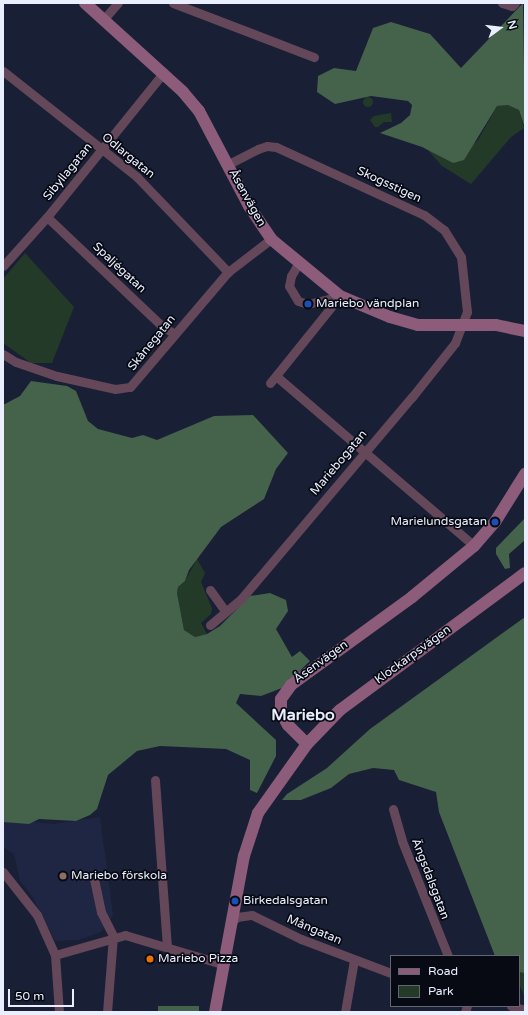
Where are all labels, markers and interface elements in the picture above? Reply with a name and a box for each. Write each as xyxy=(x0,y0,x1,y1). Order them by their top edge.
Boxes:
north arrow xyxy=(480,8,520,48)
text: N xyxy=(505,19,519,31)
street label: Odlargatan xyxy=(99,130,157,182)
street label: Sibyllagatan xyxy=(40,140,96,204)
street label: Skogsstigen xyxy=(355,164,423,206)
street label: Åsenvägen xyxy=(225,167,269,229)
street label: Spaljégatan xyxy=(89,240,149,296)
place label: Mariebo vändplan xyxy=(316,297,419,311)
marker: Mariebo vändplan xyxy=(303,299,313,309)
street label: Skånegatan xyxy=(125,312,179,374)
street label: Mariebogatan xyxy=(308,428,370,498)
place label: Marielundsgatan xyxy=(391,515,487,529)
marker: Marielundsgatan xyxy=(490,517,500,527)
street label: Klockarpsvägen xyxy=(372,623,454,687)
street label: Åsenvägen xyxy=(291,638,351,686)
district label: Mariebo xyxy=(271,705,335,725)
street label: Ängsdalsgatan xyxy=(408,837,452,921)
place label: Mariebo förskola xyxy=(71,869,167,883)
marker: Mariebo förskola xyxy=(58,871,68,881)
place label: Birkedalsgatan xyxy=(243,894,328,908)
marker: Birkedalsgatan xyxy=(230,896,240,906)
street label: Mångatan xyxy=(284,912,344,948)
place label: Mariebo Pizza xyxy=(158,952,238,966)
marker: Mariebo Pizza xyxy=(145,954,155,964)
legend xyxy=(390,955,520,1007)
text: Road xyxy=(428,964,458,978)
scale bar xyxy=(10,981,76,1007)
text: Park xyxy=(428,984,454,998)
text: 50 m xyxy=(15,989,44,1003)

